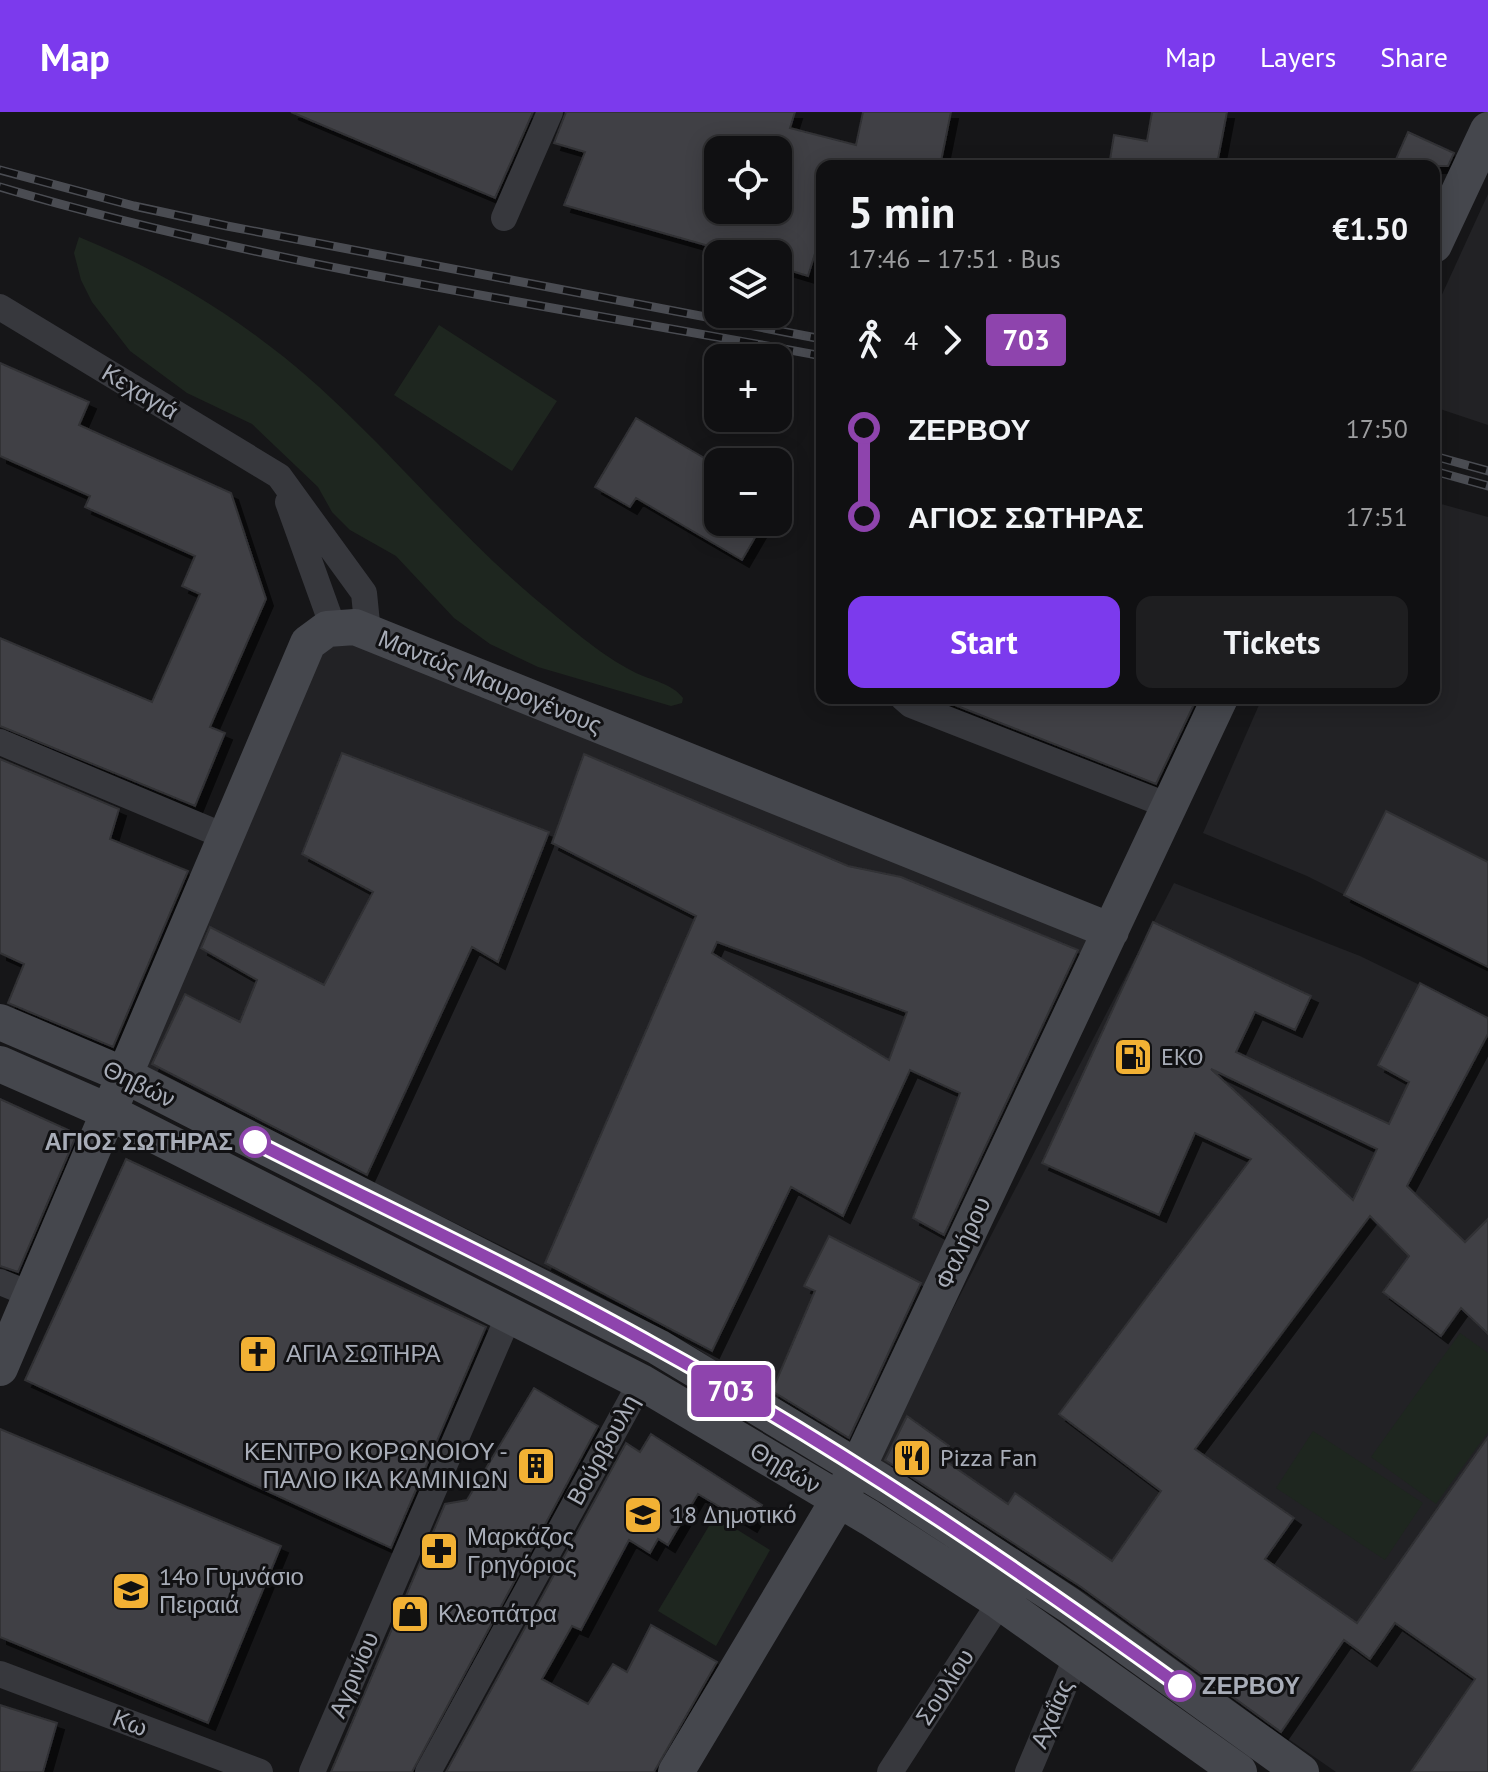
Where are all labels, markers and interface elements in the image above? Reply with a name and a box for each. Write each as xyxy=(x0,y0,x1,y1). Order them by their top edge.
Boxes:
text: Map xyxy=(40,32,110,81)
text: Map xyxy=(1165,38,1216,75)
text: Layers xyxy=(1260,38,1336,75)
text: Share xyxy=(1380,38,1448,75)
map controls xyxy=(704,136,792,536)
button: locate xyxy=(704,136,792,224)
text: 5 min xyxy=(848,183,955,240)
text: €1.50 xyxy=(1333,209,1408,248)
button: layers xyxy=(704,240,792,328)
text: 17:46 – 17:51 · Bus xyxy=(848,242,1061,275)
icon: walk xyxy=(848,318,892,362)
icon: forward xyxy=(930,318,974,362)
text: 703 xyxy=(1002,321,1050,358)
text: 4 xyxy=(904,324,918,357)
button: + xyxy=(704,344,792,432)
street label: Κεχαγιά xyxy=(96,357,184,426)
text: ΖΕΡΒΟΥ xyxy=(908,409,1031,448)
text: 17:50 xyxy=(1346,412,1408,445)
button: − xyxy=(704,448,792,536)
text: ΑΓΙΟΣ ΣΩΤΗΡΑΣ xyxy=(908,497,1144,536)
text: 17:51 xyxy=(1346,500,1408,533)
button: Start xyxy=(848,596,1120,688)
button: Tickets xyxy=(1136,596,1408,688)
street label: Μαντώς Μαυρογένους xyxy=(374,623,607,741)
fuel station icon: EKO xyxy=(1112,1036,1154,1078)
place label: EKO xyxy=(1161,1041,1204,1072)
street label: Θηβών xyxy=(98,1053,180,1114)
place label: ΑΓΙΟΣ ΣΩΤΗΡΑΣ xyxy=(44,1126,233,1157)
marker: ΑΓΙΟΣ ΣΩΤΗΡΑΣ xyxy=(240,1127,270,1157)
street label: Φαλήρου xyxy=(928,1192,997,1294)
church icon: ΑΓΙΑ ΣΩΤΗΡΑ xyxy=(237,1333,279,1375)
place label: ΑΓΙΑ ΣΩΤΗΡΑ xyxy=(286,1338,441,1369)
line badge: 703 xyxy=(685,1365,777,1417)
text: 703 xyxy=(707,1372,755,1409)
street label: Βούρβουλη xyxy=(559,1389,646,1511)
street label: Θηβών xyxy=(744,1435,826,1501)
place label: ΚΕΝΤΡΟ ΚΟΡΩΝΟΙΟΥ - ΠΑΛΙΟ ΙΚΑ ΚΑΜΙΝΙΩΝ xyxy=(244,1436,508,1495)
restaurant icon: Pizza Fan xyxy=(891,1437,933,1479)
place label: Pizza Fan xyxy=(940,1442,1037,1473)
building icon: ΚΕΝΤΡΟ ΚΟΡΩΝΟΙΟΥ - ΠΑΛΙΟ ΙΚΑ ΚΑΜΙΝΙΩΝ xyxy=(515,1445,557,1487)
school or university icon: 18 Δημοτικό xyxy=(622,1494,664,1536)
place label: 18 Δημοτικό xyxy=(671,1499,797,1530)
place label: Μαρκάζος Γρηγόριος xyxy=(467,1521,576,1580)
pharmacy icon: Μαρκάζος Γρηγόριος xyxy=(418,1530,460,1572)
place label: 14ο Γυμνάσιο Πειραιά xyxy=(159,1561,304,1620)
school or university icon: 14ο Γυμνάσιο Πειραιά xyxy=(110,1570,152,1612)
shop icon: Κλεοπάτρα xyxy=(389,1593,431,1635)
place label: Κλεοπάτρα xyxy=(438,1598,557,1629)
street label: Αγρινίου xyxy=(322,1627,385,1722)
street label: Σουλίου xyxy=(908,1643,981,1731)
place label: ΖΕΡΒΟΥ xyxy=(1202,1670,1300,1701)
marker: ΖΕΡΒΟΥ xyxy=(1165,1671,1195,1701)
street label: Αχαΐας xyxy=(1023,1675,1080,1753)
street label: Κω xyxy=(109,1702,152,1743)

